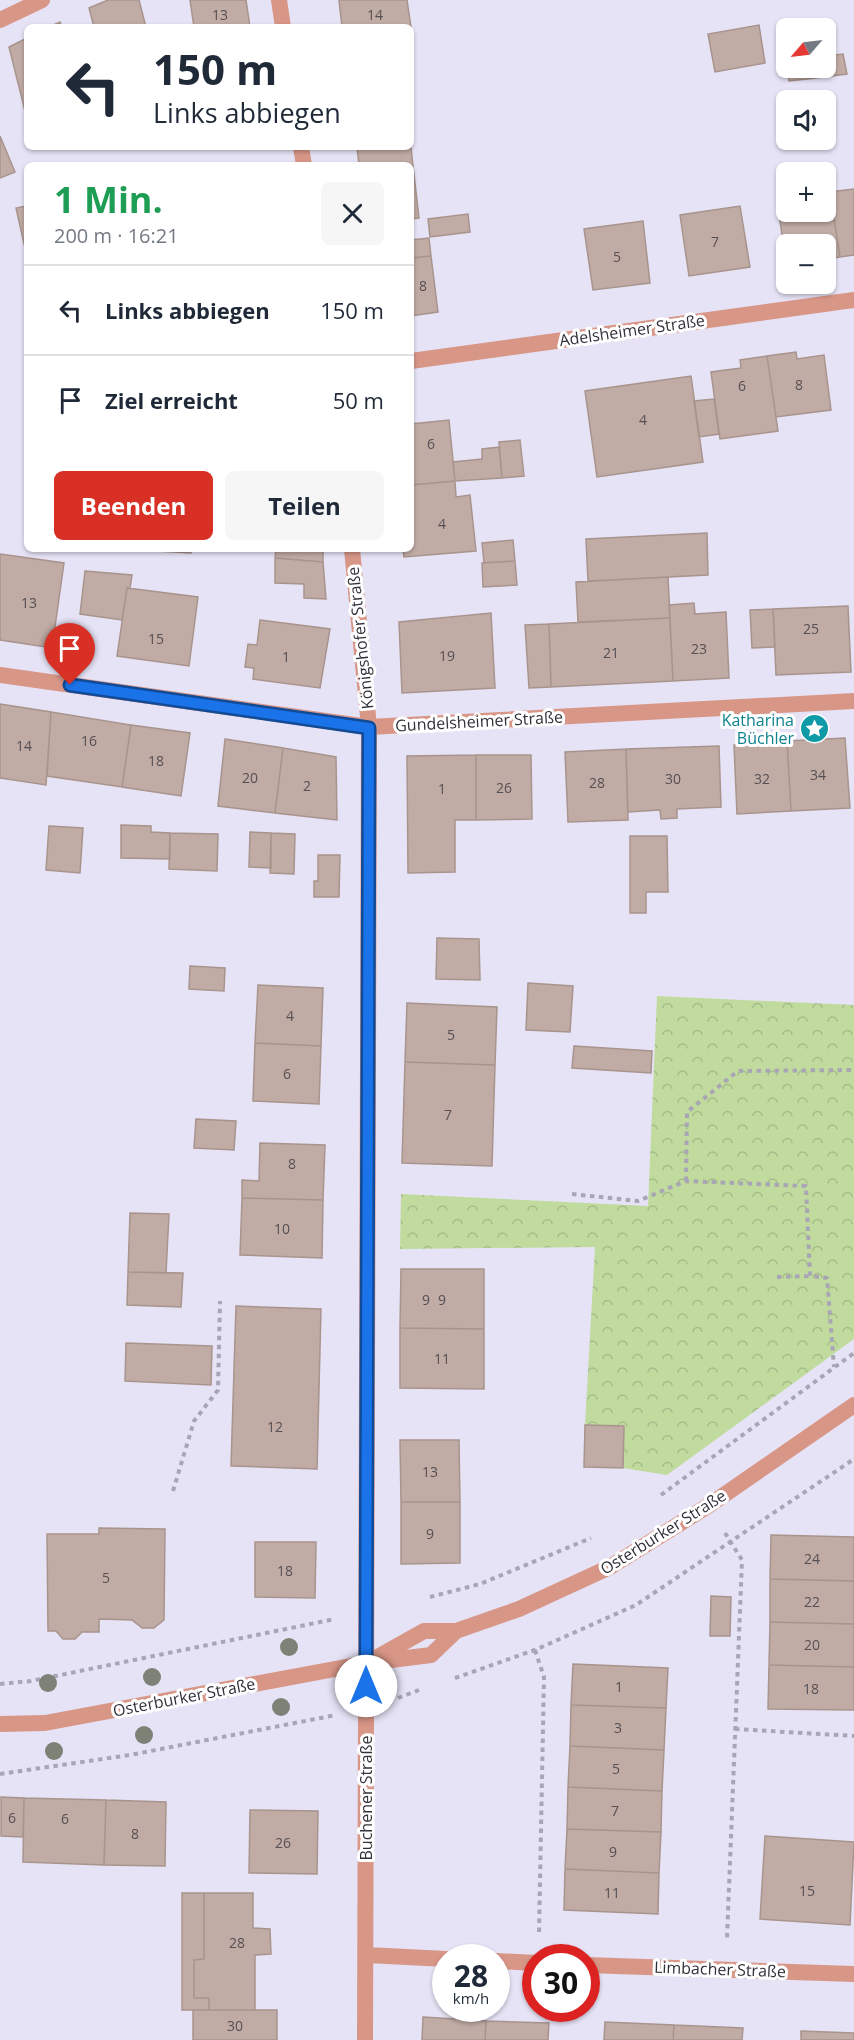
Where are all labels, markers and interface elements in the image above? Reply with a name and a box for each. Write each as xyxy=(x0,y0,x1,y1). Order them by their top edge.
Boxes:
house number: 13 xyxy=(212,5,228,24)
house number: 14 xyxy=(367,5,383,24)
north arrow xyxy=(776,18,836,78)
map controls xyxy=(776,18,836,294)
text: 150 m xyxy=(153,40,277,97)
icon: left xyxy=(54,48,132,126)
button: sound xyxy=(776,90,836,150)
text: Links abbiegen xyxy=(153,94,341,131)
button: + xyxy=(776,162,836,222)
text: 1 Min. xyxy=(54,175,163,224)
button: close xyxy=(321,182,384,245)
text: 200 m · 16:21 xyxy=(54,222,179,249)
house number: 7 xyxy=(711,232,719,251)
button: − xyxy=(776,234,836,294)
house number: 5 xyxy=(613,247,621,266)
house number: 8 xyxy=(419,276,427,295)
icon: left xyxy=(54,294,87,327)
text: Links abbiegen xyxy=(105,295,270,325)
text: 150 m xyxy=(320,295,384,325)
street label: Adelsheimer Straße xyxy=(558,309,706,351)
house number: 8 xyxy=(795,375,803,394)
house number: 6 xyxy=(738,376,746,395)
icon: arrive xyxy=(54,384,87,417)
text: Ziel erreicht xyxy=(105,385,238,415)
text: 50 m xyxy=(333,385,384,415)
house number: 4 xyxy=(639,410,647,429)
house number: 6 xyxy=(427,434,435,453)
button: Beenden xyxy=(54,471,213,540)
button: Teilen xyxy=(225,471,384,540)
house number: 4 xyxy=(438,514,446,533)
street label: Königshofer Straße xyxy=(342,566,378,710)
house number: 13 xyxy=(21,593,37,612)
house number: 25 xyxy=(803,619,819,638)
pin xyxy=(44,623,95,685)
house number: 15 xyxy=(148,629,164,648)
icon: arrive xyxy=(53,632,86,665)
house number: 23 xyxy=(691,639,707,658)
house number: 21 xyxy=(603,643,619,662)
house number: 19 xyxy=(439,646,455,665)
house number: 1 xyxy=(282,647,290,666)
street label: Gundelsheimer Straße xyxy=(395,706,563,736)
place label: Katharina Büchler xyxy=(722,709,794,749)
place icon: Katharina Büchler xyxy=(799,713,831,745)
house number: 16 xyxy=(81,731,97,750)
house number: 14 xyxy=(16,736,32,755)
house number: 18 xyxy=(148,751,164,770)
house number: 34 xyxy=(810,765,826,784)
house number: 20 xyxy=(242,768,258,787)
house number: 30 xyxy=(665,769,681,788)
house number: 32 xyxy=(754,769,770,788)
house number: 28 xyxy=(589,773,605,792)
house number: 2 xyxy=(303,776,311,795)
house number: 26 xyxy=(496,778,512,797)
house number: 1 xyxy=(438,779,446,798)
house number: 4 xyxy=(286,1006,294,1025)
house number: 5 xyxy=(447,1025,455,1044)
house number: 6 xyxy=(283,1064,291,1083)
house number: 7 xyxy=(444,1105,452,1124)
house number: 8 xyxy=(288,1154,296,1173)
house number: 10 xyxy=(274,1219,290,1238)
house number: 9 xyxy=(422,1290,430,1309)
house number: 9 xyxy=(438,1290,446,1309)
house number: 11 xyxy=(434,1349,450,1368)
house number: 12 xyxy=(267,1417,283,1436)
house number: 13 xyxy=(422,1462,438,1481)
street label: Osterburker Straße xyxy=(596,1484,730,1580)
house number: 9 xyxy=(426,1524,434,1543)
house number: 24 xyxy=(804,1549,820,1568)
house number: 18 xyxy=(277,1561,293,1580)
house number: 5 xyxy=(102,1568,110,1587)
house number: 22 xyxy=(804,1592,820,1611)
house number: 20 xyxy=(804,1635,820,1654)
position arrow xyxy=(334,1654,398,1718)
street label: Osterburker Straße xyxy=(111,1672,257,1722)
house number: 1 xyxy=(615,1677,623,1696)
house number: 18 xyxy=(803,1679,819,1698)
house number: 3 xyxy=(614,1718,622,1737)
street label: Buchener Straße xyxy=(355,1736,377,1860)
house number: 5 xyxy=(612,1759,620,1778)
house number: 7 xyxy=(611,1801,619,1820)
house number: 6 xyxy=(8,1808,16,1827)
house number: 6 xyxy=(61,1809,69,1828)
house number: 8 xyxy=(131,1824,139,1843)
house number: 26 xyxy=(275,1833,291,1852)
house number: 9 xyxy=(609,1842,617,1861)
house number: 15 xyxy=(799,1881,815,1900)
house number: 11 xyxy=(604,1883,620,1902)
house number: 28 xyxy=(229,1933,245,1952)
speed limit sign: 30 xyxy=(522,1944,600,2022)
text: 28 xyxy=(454,1955,488,1996)
street label: Limbacher Straße xyxy=(654,1956,786,1982)
text: km/h xyxy=(453,1988,489,2008)
house number: 30 xyxy=(227,2016,243,2035)

